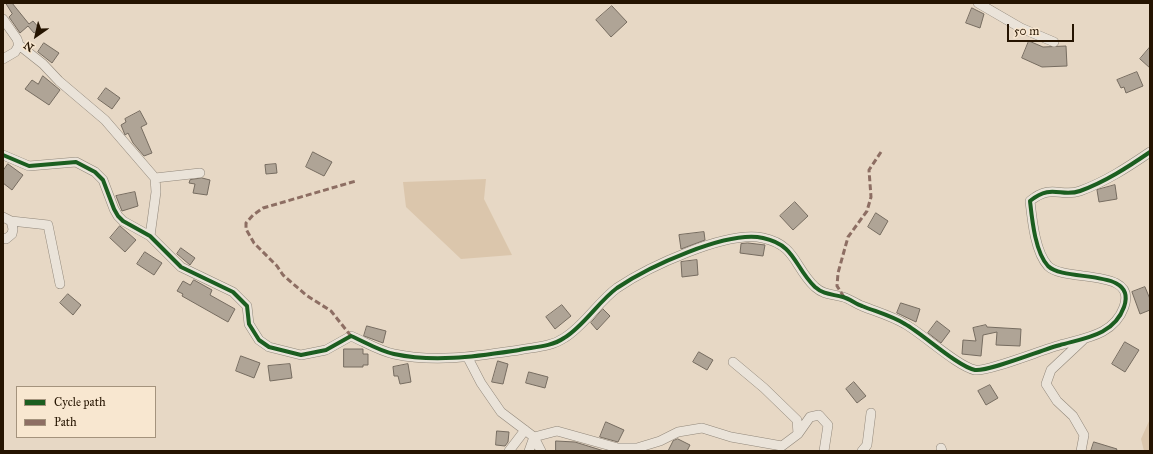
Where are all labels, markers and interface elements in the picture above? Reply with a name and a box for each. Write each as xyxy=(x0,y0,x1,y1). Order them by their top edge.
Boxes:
north arrow xyxy=(16,16,56,56)
scale bar xyxy=(1009,16,1076,42)
text: 50 m xyxy=(1014,24,1039,38)
text: N xyxy=(22,38,37,54)
legend xyxy=(16,386,156,438)
text: Cycle path xyxy=(54,395,106,409)
text: Path xyxy=(54,415,77,429)

